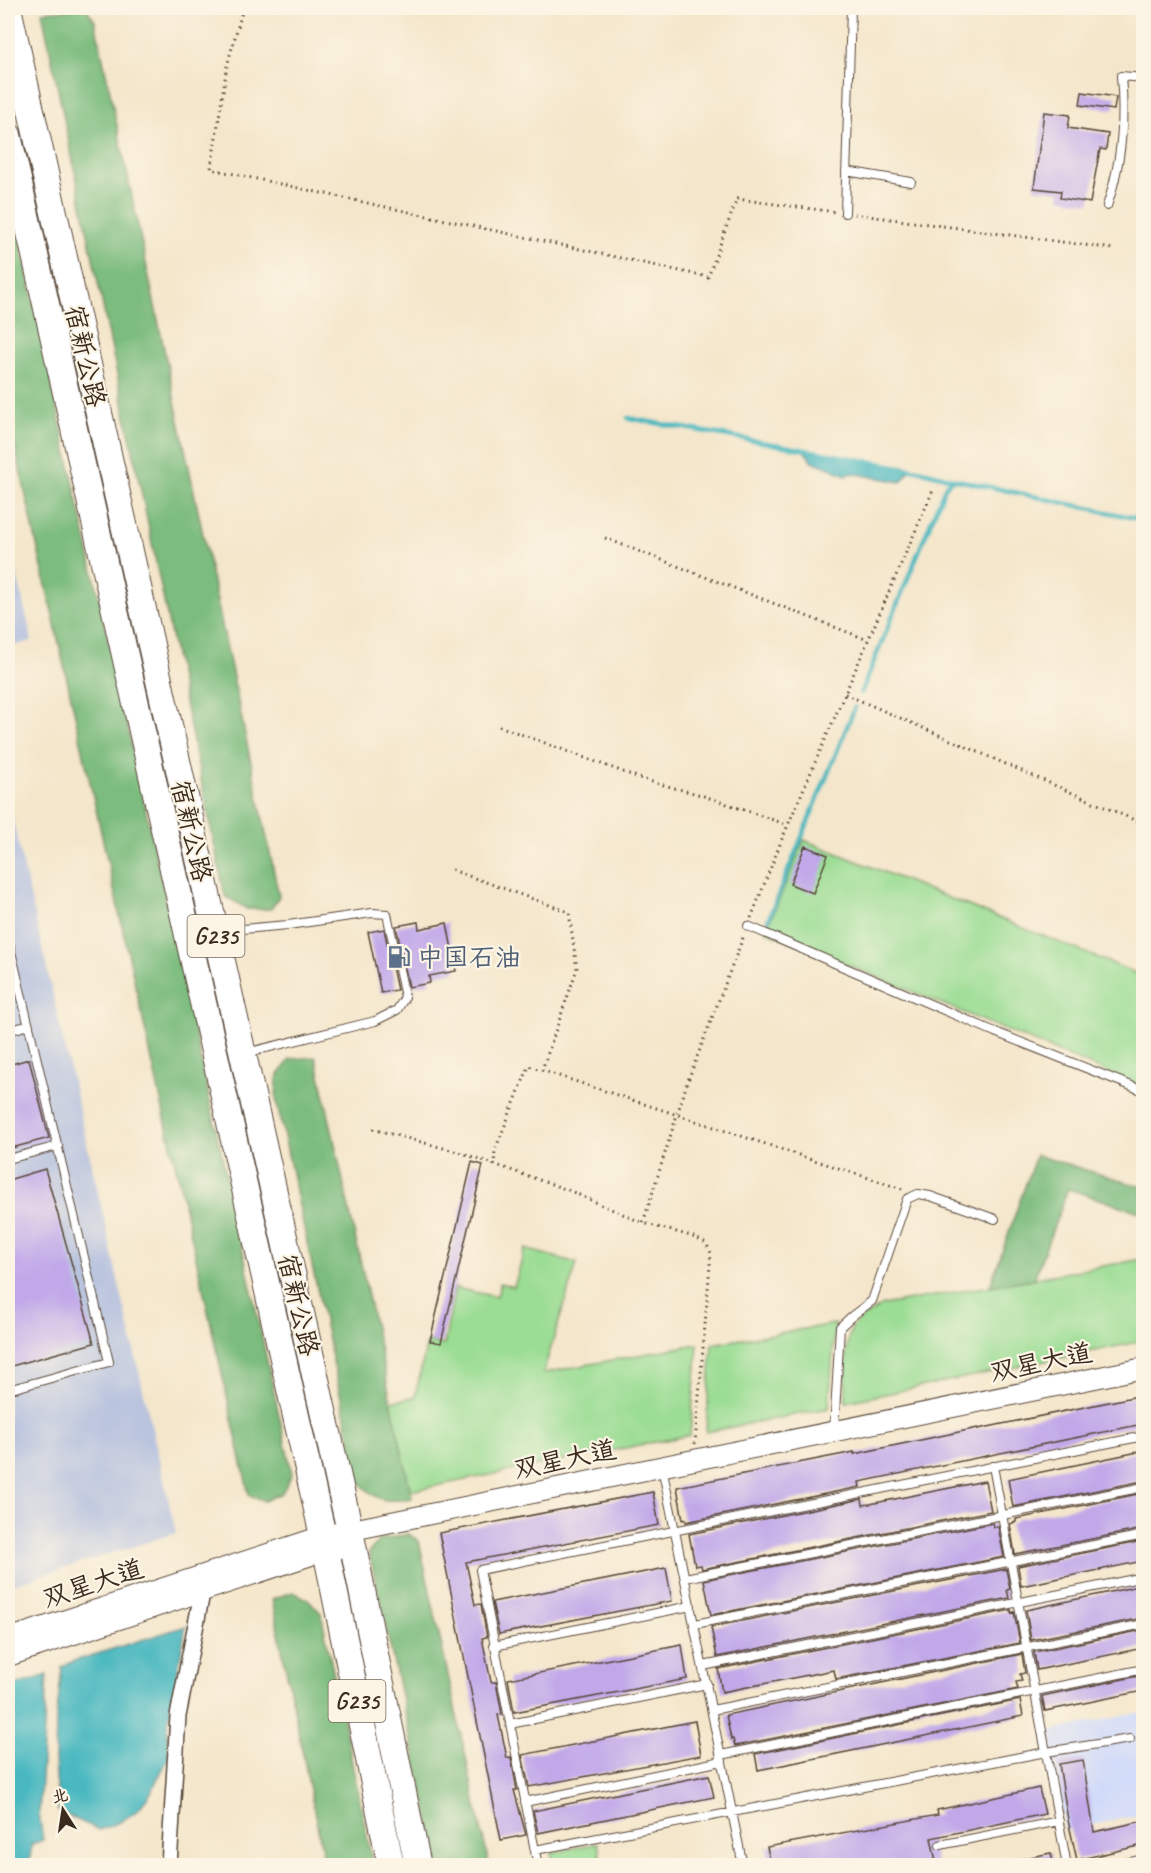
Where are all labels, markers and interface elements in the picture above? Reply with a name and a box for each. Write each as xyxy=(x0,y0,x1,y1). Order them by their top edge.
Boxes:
street label: 宿新公路 xyxy=(58,302,113,410)
street label: 宿新公路 xyxy=(164,777,219,885)
road number: G235 xyxy=(188,915,244,957)
place label: 中国石油 xyxy=(417,941,521,974)
fuel station icon: 中国石油 xyxy=(386,944,412,970)
street label: 宿新公路 xyxy=(271,1251,326,1359)
street label: 双星大道 xyxy=(987,1336,1095,1389)
street label: 双星大道 xyxy=(511,1433,619,1486)
street label: 双星大道 xyxy=(39,1552,148,1615)
road number: G235 xyxy=(328,1680,386,1722)
north arrow xyxy=(33,1780,93,1840)
text: 北 xyxy=(50,1785,70,1808)

